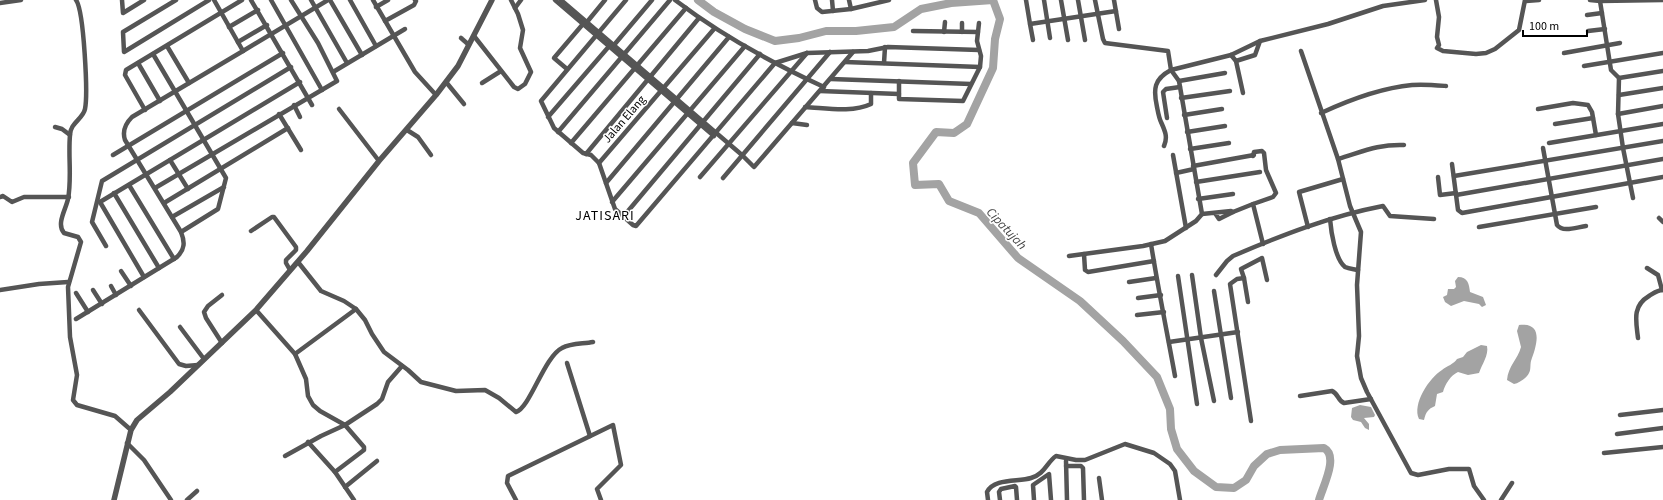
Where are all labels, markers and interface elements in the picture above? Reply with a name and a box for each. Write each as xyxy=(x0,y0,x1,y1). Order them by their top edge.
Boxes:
scale bar xyxy=(1523,12,1587,38)
text: 100 m xyxy=(1529,18,1559,35)
street label: Jalan Elang xyxy=(599,92,650,147)
water label: Cipatujah xyxy=(982,204,1031,254)
district label: JATISARI xyxy=(575,206,635,226)

